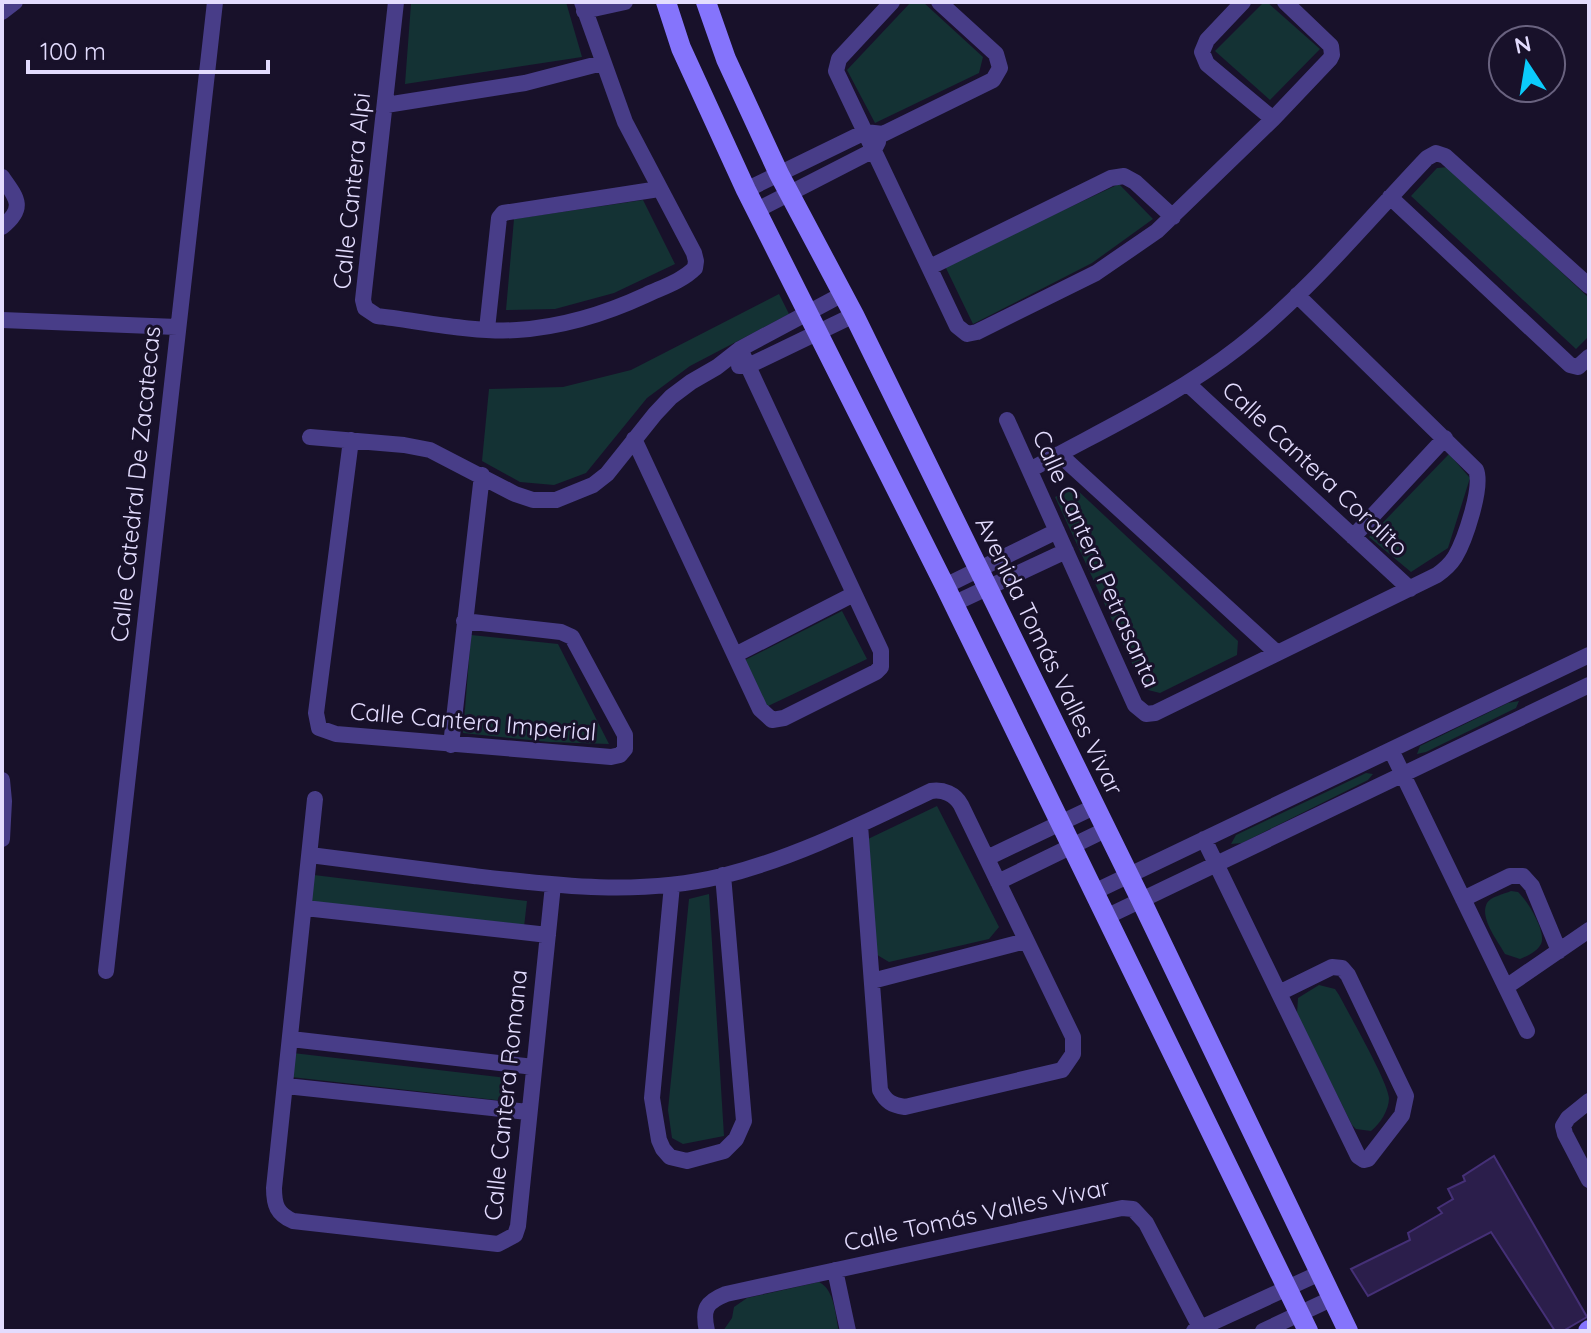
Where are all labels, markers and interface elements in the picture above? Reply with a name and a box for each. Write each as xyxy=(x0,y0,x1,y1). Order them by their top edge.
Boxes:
scale bar xyxy=(28,24,268,74)
north arrow xyxy=(1487,24,1567,104)
text: N xyxy=(1512,29,1534,60)
text: 100 m xyxy=(40,36,106,66)
street label: Calle Cantera Alpi xyxy=(326,91,376,291)
street label: Calle Catedral De Zacatecas xyxy=(103,325,167,643)
street label: Calle Cantera Coralito xyxy=(1216,374,1415,562)
street label: Calle Cantera Petrasanta xyxy=(1027,425,1167,692)
street label: Avenida Tomás Valles Vivar xyxy=(969,512,1130,800)
street label: Calle Cantera Imperial xyxy=(349,695,598,747)
street label: Calle Cantera Romana xyxy=(477,968,533,1222)
street label: Calle Tomás Valles Vivar xyxy=(841,1171,1113,1257)

